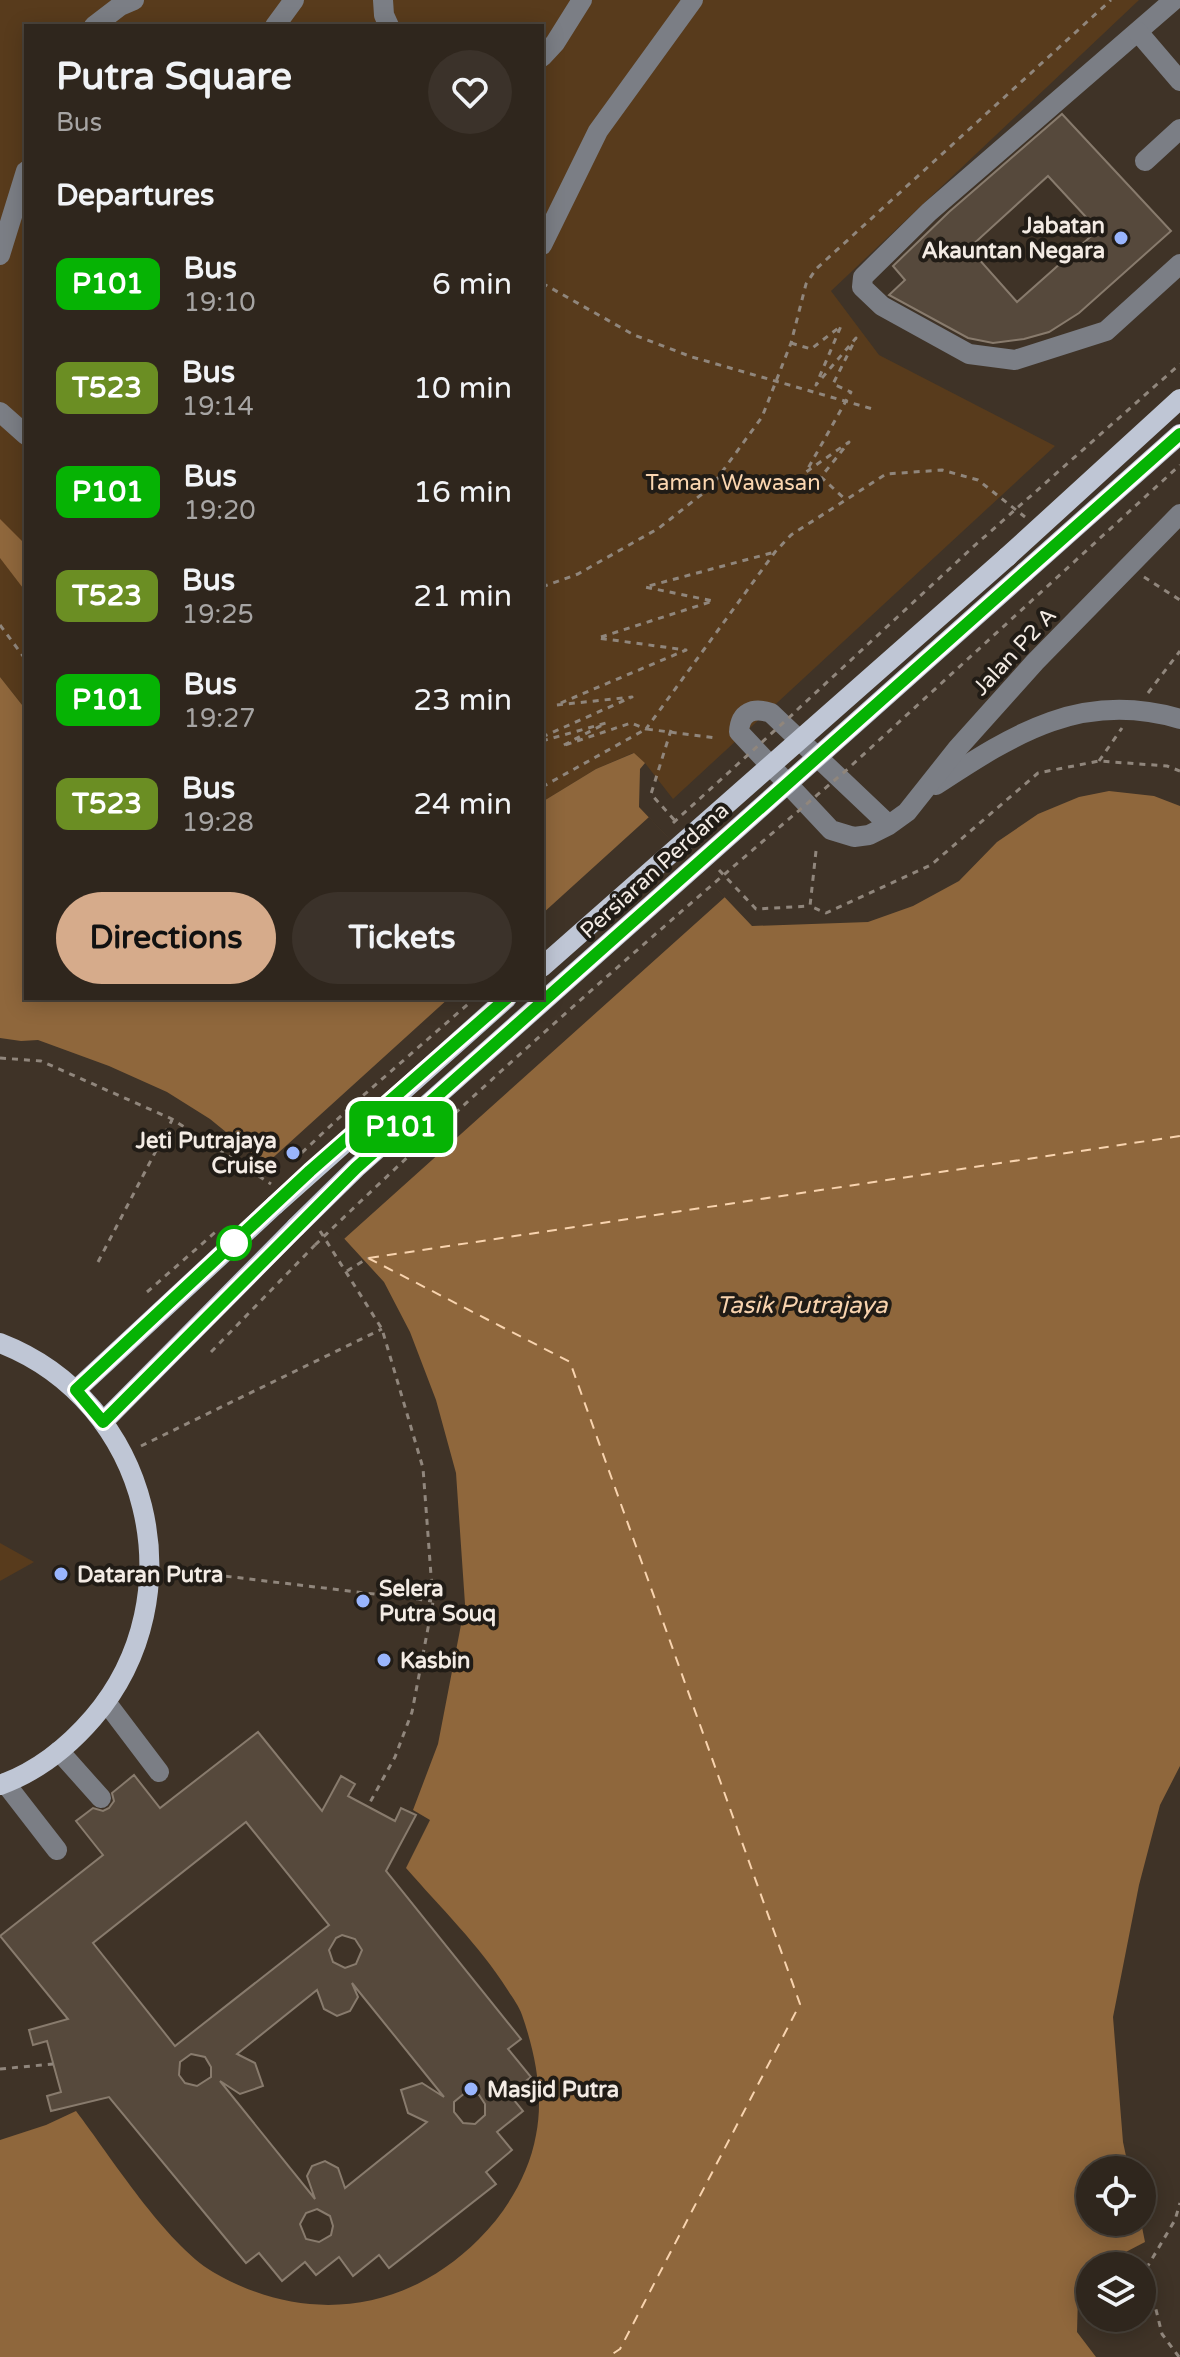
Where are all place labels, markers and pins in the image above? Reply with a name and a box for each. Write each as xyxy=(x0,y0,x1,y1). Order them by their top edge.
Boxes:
place label: Jabatan Akauntan Negara xyxy=(921,213,1105,264)
marker: Jabatan Akauntan Negara xyxy=(1112,229,1130,247)
place label: Jeti Putrajaya Cruise xyxy=(135,1128,277,1179)
marker: Jeti Putrajaya Cruise xyxy=(284,1144,302,1162)
unlabelled marker xyxy=(217,1226,251,1260)
place label: Dataran Putra xyxy=(77,1562,223,1588)
marker: Dataran Putra xyxy=(52,1565,70,1583)
place label: Selera Putra Souq xyxy=(379,1576,496,1627)
marker: Selera Putra Souq xyxy=(354,1592,372,1610)
place label: Kasbin xyxy=(400,1648,470,1674)
marker: Kasbin xyxy=(375,1651,393,1669)
place label: Masjid Putra xyxy=(487,2077,619,2103)
marker: Masjid Putra xyxy=(462,2080,480,2098)

